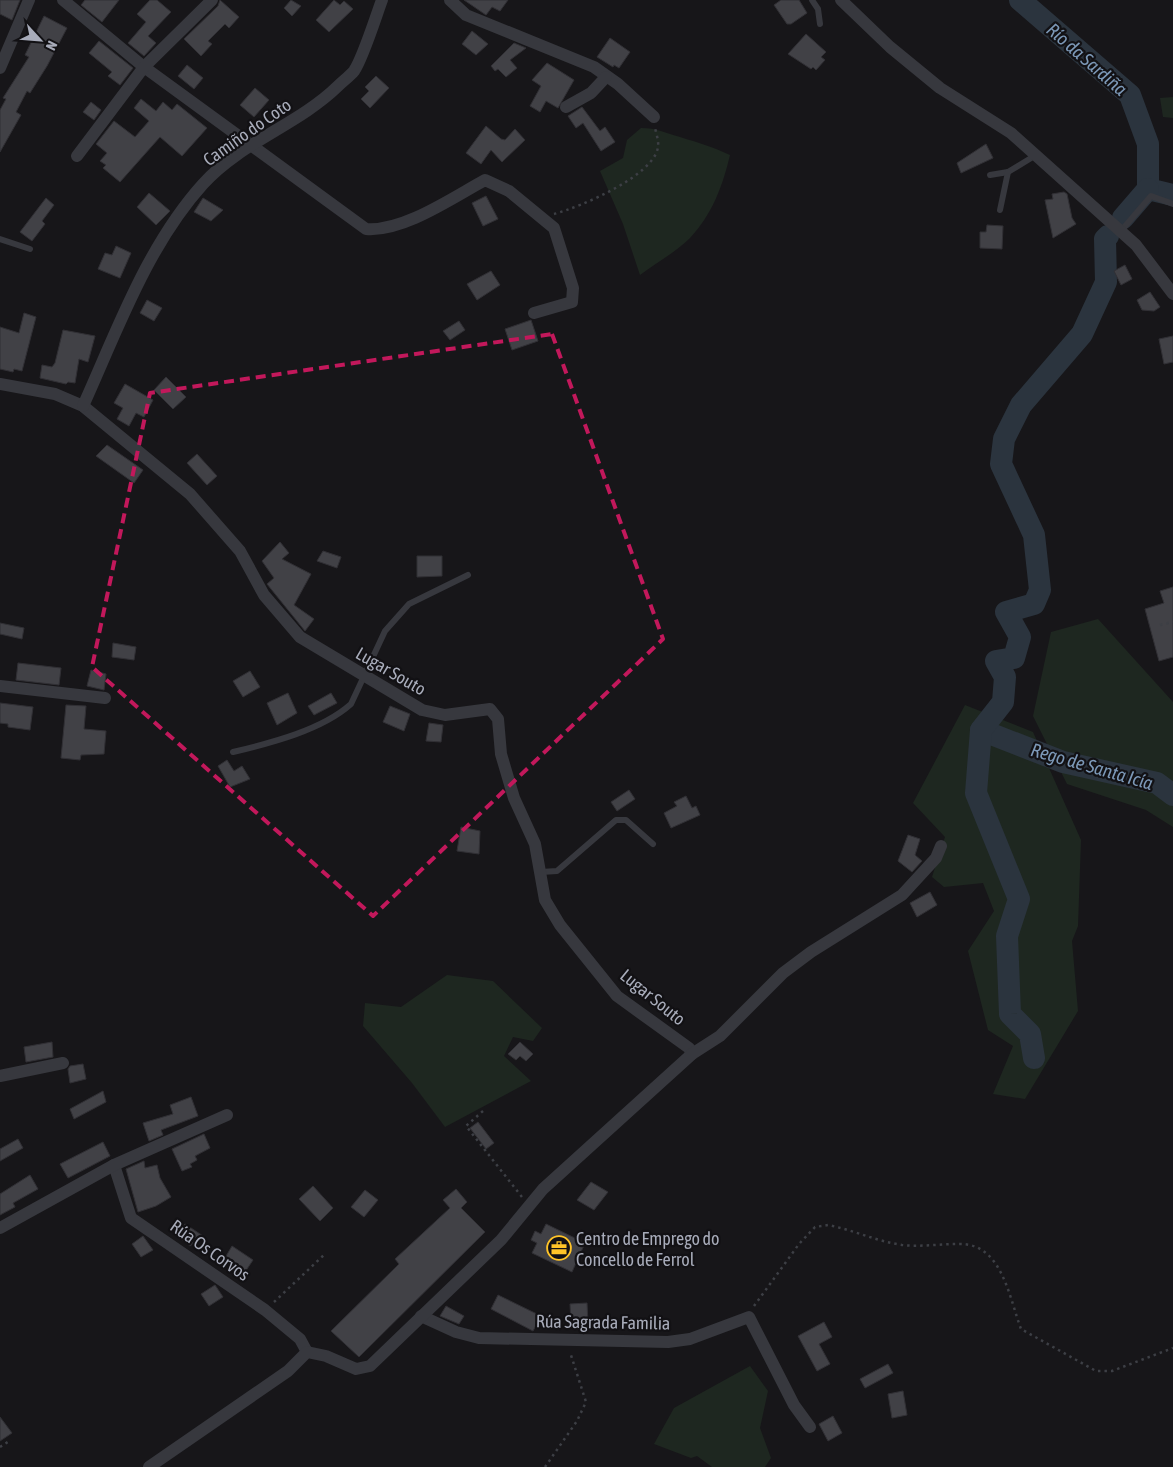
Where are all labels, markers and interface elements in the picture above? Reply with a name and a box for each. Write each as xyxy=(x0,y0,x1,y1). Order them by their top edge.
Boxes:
north arrow xyxy=(15,15,65,65)
water label: Río da Sardiña xyxy=(1042,18,1132,100)
text: N xyxy=(43,38,61,53)
street label: Camiño do Coto xyxy=(199,94,295,170)
street label: Lugar Souto xyxy=(352,643,430,699)
water label: Rego de Santa Icía xyxy=(1028,738,1156,794)
street label: Lugar Souto xyxy=(616,964,690,1030)
street label: Rúa Os Corvos xyxy=(166,1215,254,1285)
place label: Centro de Emprego do Concello de Ferrol xyxy=(576,1228,720,1270)
office icon: Centro de Emprego do Concello de Ferrol xyxy=(546,1235,572,1261)
street label: Rúa Sagrada Familia xyxy=(536,1310,670,1334)

